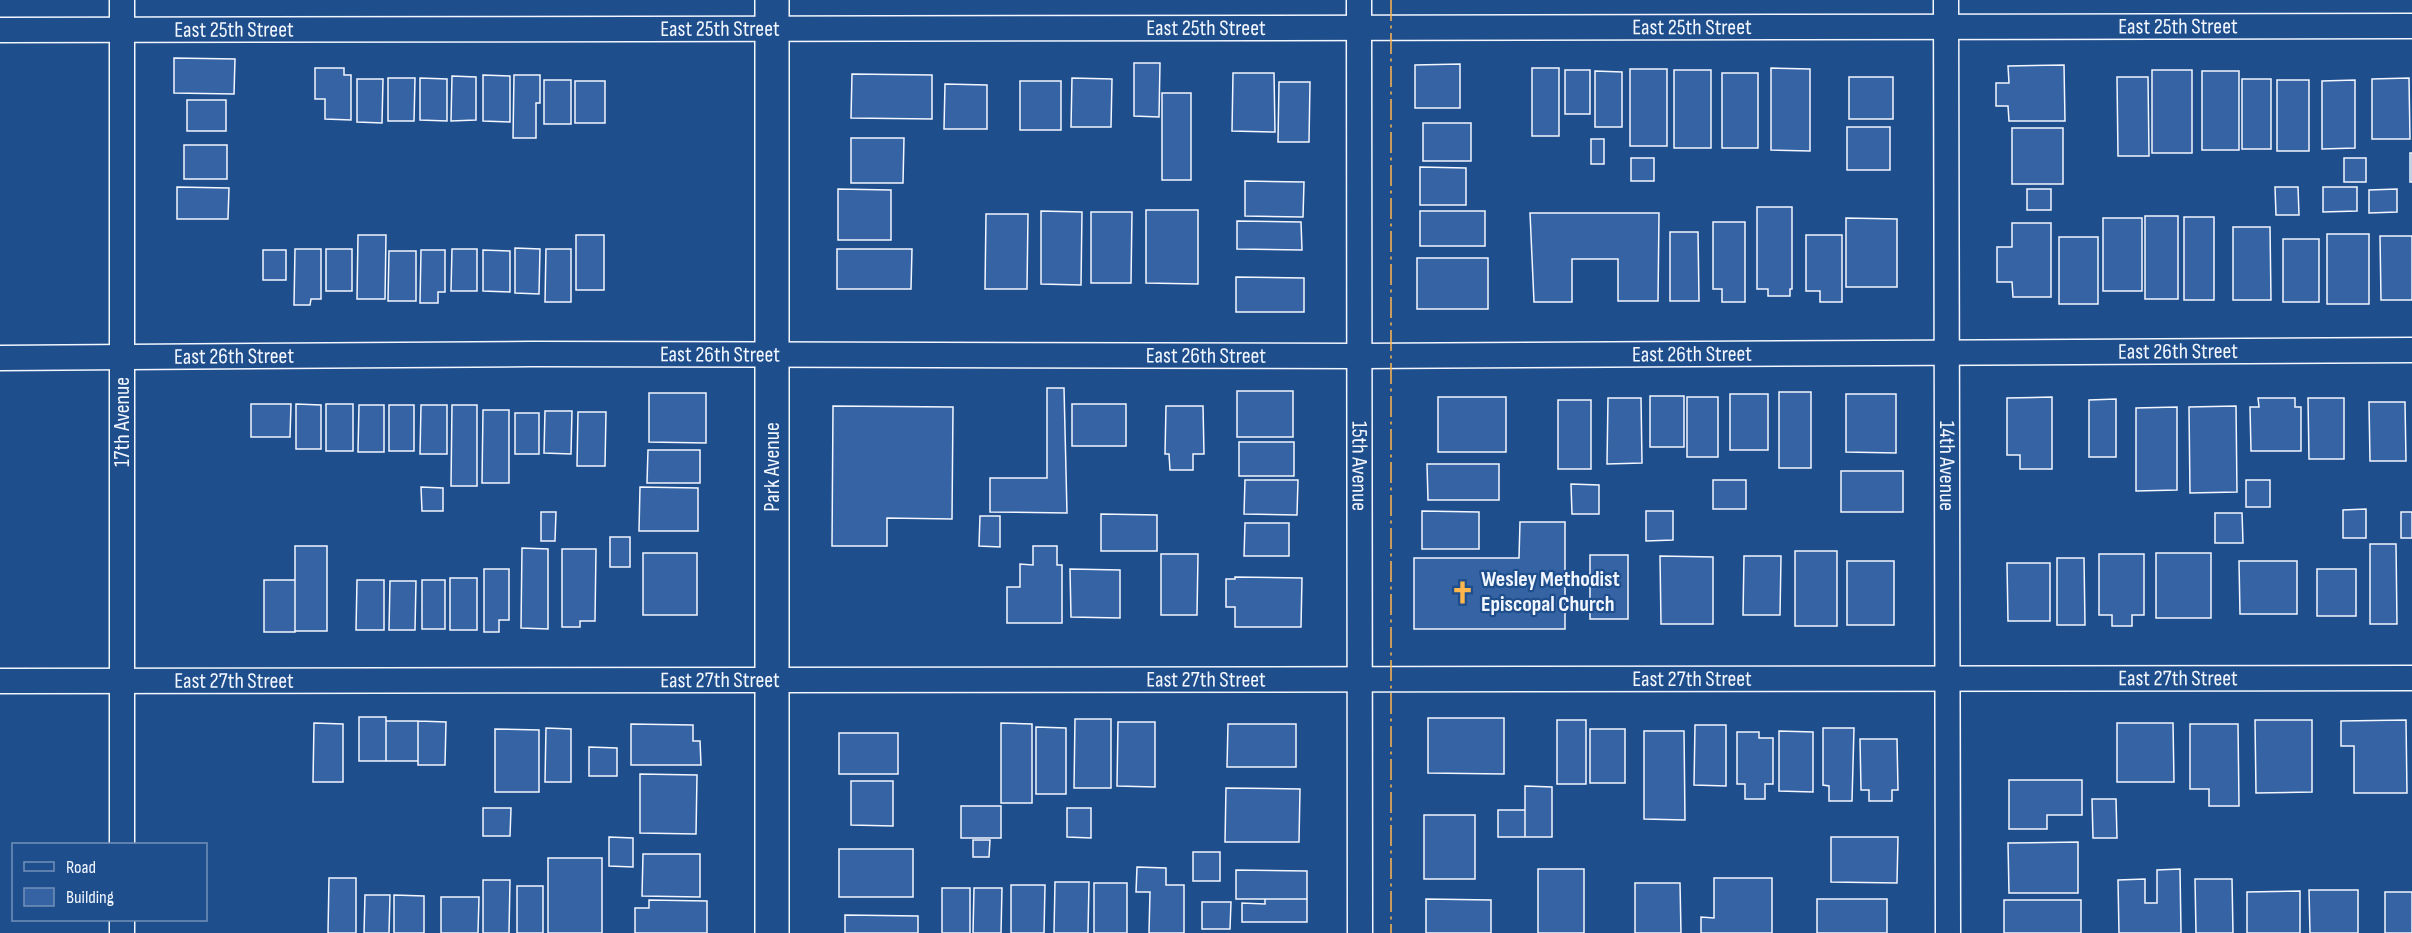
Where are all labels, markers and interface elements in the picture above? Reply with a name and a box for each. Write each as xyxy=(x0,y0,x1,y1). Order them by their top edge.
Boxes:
street label: East 25th Street xyxy=(2118,13,2238,40)
street label: East 25th Street xyxy=(1146,14,1266,42)
street label: East 25th Street xyxy=(1632,14,1752,41)
street label: East 25th Street xyxy=(660,15,780,42)
street label: East 25th Street xyxy=(174,16,294,43)
street label: East 26th Street xyxy=(2118,337,2238,365)
street label: East 26th Street xyxy=(1632,340,1752,368)
street label: East 26th Street xyxy=(660,341,780,368)
street label: East 26th Street xyxy=(174,342,294,370)
street label: East 26th Street xyxy=(1146,342,1266,369)
street label: 17th Avenue xyxy=(109,377,136,467)
street label: 15th Avenue xyxy=(1346,421,1373,511)
street label: 14th Avenue xyxy=(1933,421,1961,511)
street label: Park Avenue xyxy=(759,422,786,512)
place label: Wesley Methodist Episcopal Church xyxy=(1481,566,1620,618)
church icon: Wesley Methodist Episcopal Church xyxy=(1450,579,1476,605)
street label: East 27th Street xyxy=(1632,665,1752,692)
street label: East 27th Street xyxy=(2118,665,2238,692)
street label: East 27th Street xyxy=(1146,666,1266,693)
street label: East 27th Street xyxy=(174,667,294,694)
street label: East 27th Street xyxy=(660,667,780,694)
legend xyxy=(12,843,207,921)
text: Road xyxy=(66,857,96,878)
text: Building xyxy=(66,887,114,908)

